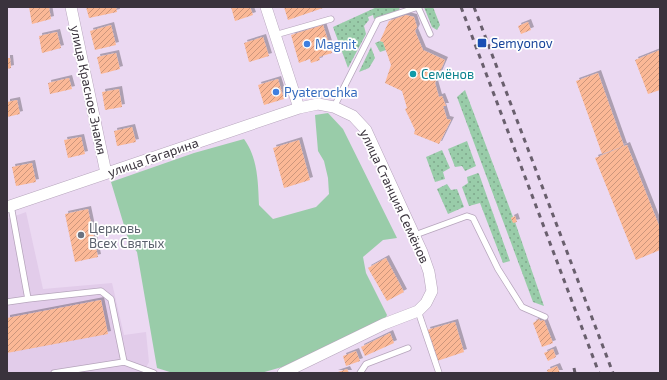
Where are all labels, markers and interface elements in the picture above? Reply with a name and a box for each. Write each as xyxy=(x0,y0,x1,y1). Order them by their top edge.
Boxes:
street label: улица Красное Знамя xyxy=(67,24,111,156)
place label: Semyonov xyxy=(491,35,553,51)
place label: Magnit xyxy=(315,36,357,52)
marker: Semyonov xyxy=(476,37,488,49)
marker: Magnit xyxy=(302,39,312,49)
place label: Семёнов xyxy=(421,66,474,82)
marker: Семёнов xyxy=(408,69,418,79)
place label: Pyaterochka xyxy=(284,84,358,100)
marker: Pyaterochka xyxy=(271,87,281,97)
street label: улица Станция Семёнов xyxy=(357,126,433,266)
street label: улица Гагарина xyxy=(106,134,200,180)
place label: Церковь Всех Святых xyxy=(89,220,164,251)
marker: Церковь Всех Святых xyxy=(76,230,86,240)

